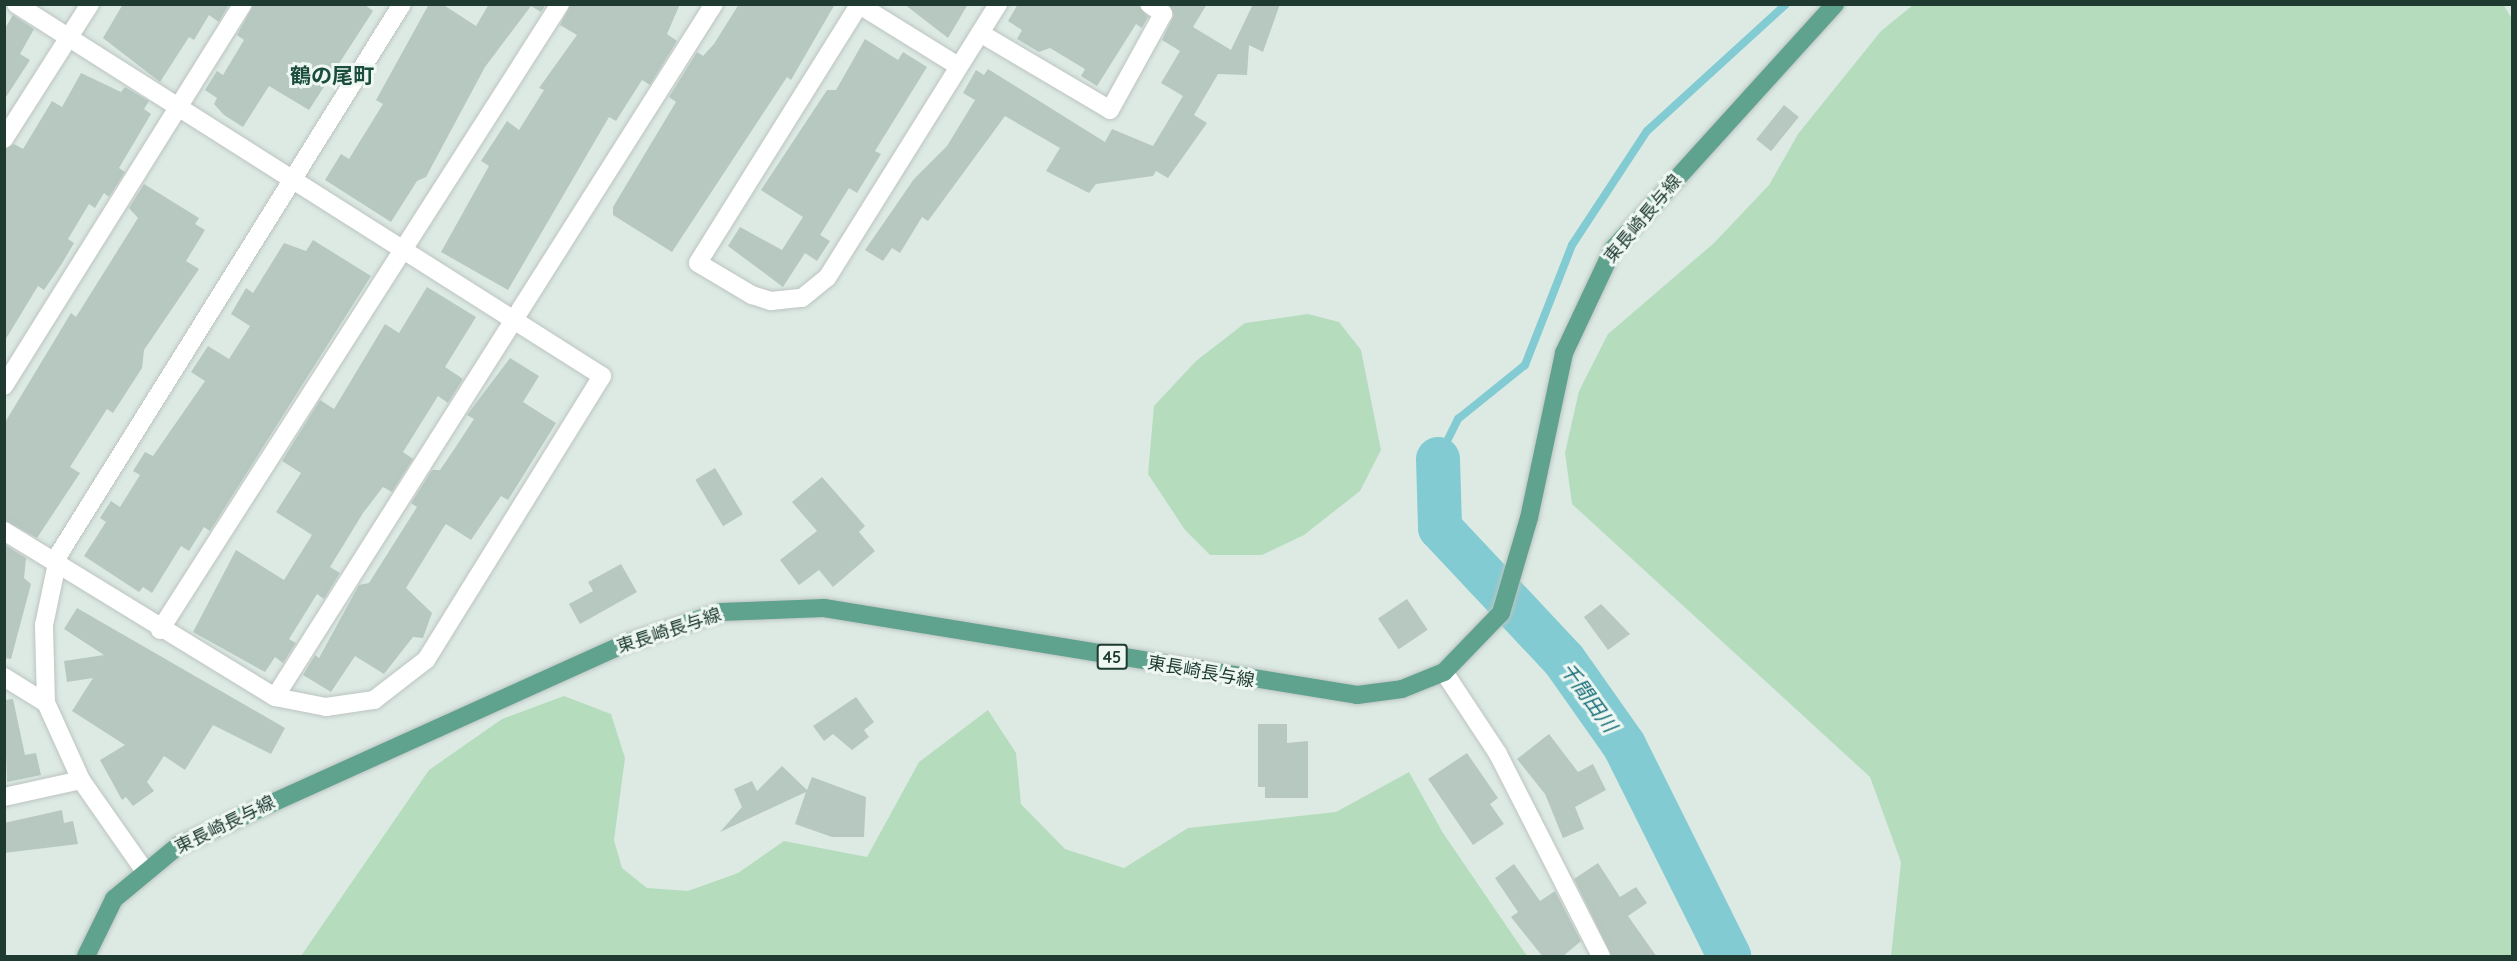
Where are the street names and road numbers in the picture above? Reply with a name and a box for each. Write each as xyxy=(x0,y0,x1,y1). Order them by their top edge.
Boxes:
street label: 東長崎長与線 xyxy=(1600,171,1686,267)
street label: 東長崎長与線 xyxy=(614,604,724,658)
road number: 45 xyxy=(1096,644,1128,670)
street label: 東長崎長与線 xyxy=(1146,652,1256,692)
street label: 東長崎長与線 xyxy=(172,792,278,858)

